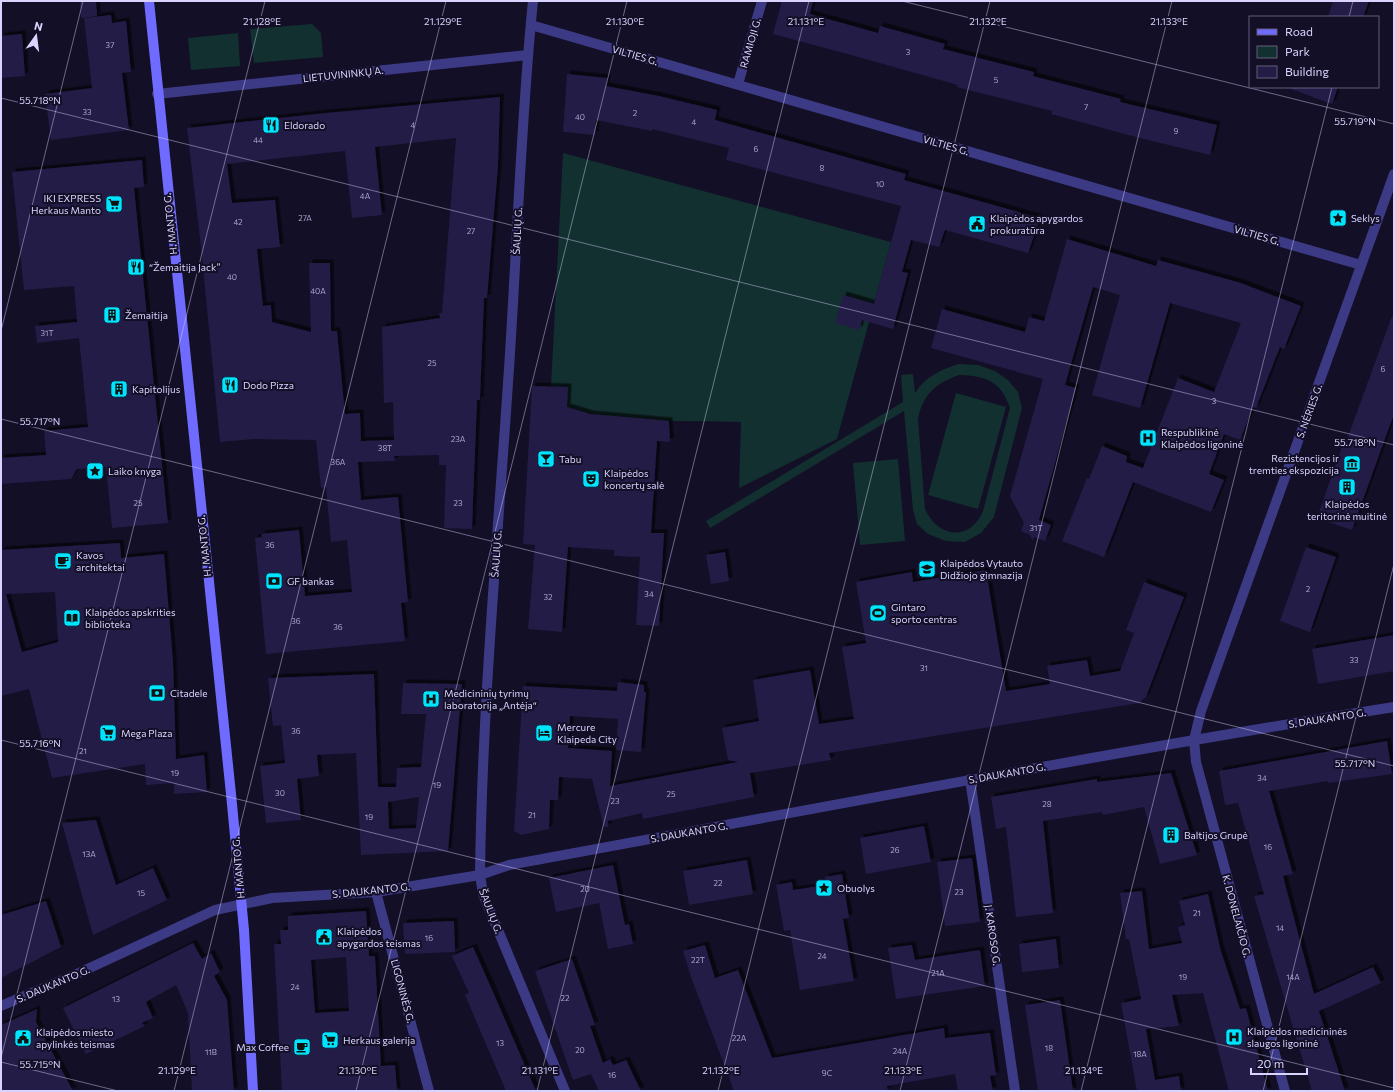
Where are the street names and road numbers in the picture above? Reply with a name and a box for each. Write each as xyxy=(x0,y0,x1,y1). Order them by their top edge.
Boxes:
street label: RAMIOJI G. xyxy=(737,17,763,69)
street label: VILTIES G. xyxy=(611,43,659,67)
street label: LIETUVININKŲ A. xyxy=(302,64,384,84)
street label: VILTIES G. xyxy=(922,133,970,157)
street label: H. MANTO G. xyxy=(161,193,179,255)
street label: ŠAULIŲ G. xyxy=(510,207,524,255)
street label: VILTIES G. xyxy=(1233,223,1281,247)
street label: S. NĖRIES G. xyxy=(1294,382,1324,440)
street label: H. MANTO G. xyxy=(195,515,213,577)
street label: ŠAULIŲ G. xyxy=(488,530,504,578)
street label: S. DAUKANTO G. xyxy=(1287,706,1367,730)
street label: S. DAUKANTO G. xyxy=(967,760,1047,786)
street label: S. DAUKANTO G. xyxy=(649,819,729,845)
street label: H. MANTO G. xyxy=(229,837,247,899)
street label: K. DONELAIČIO G. xyxy=(1220,873,1254,959)
street label: S. DAUKANTO G. xyxy=(332,880,410,900)
street label: ŠAULIŲ G. xyxy=(477,887,505,935)
street label: J. KAROSO G. xyxy=(983,904,1003,966)
street label: LIGONINĖS G. xyxy=(389,958,417,1024)
street label: S. DAUKANTO G. xyxy=(15,963,91,1005)

